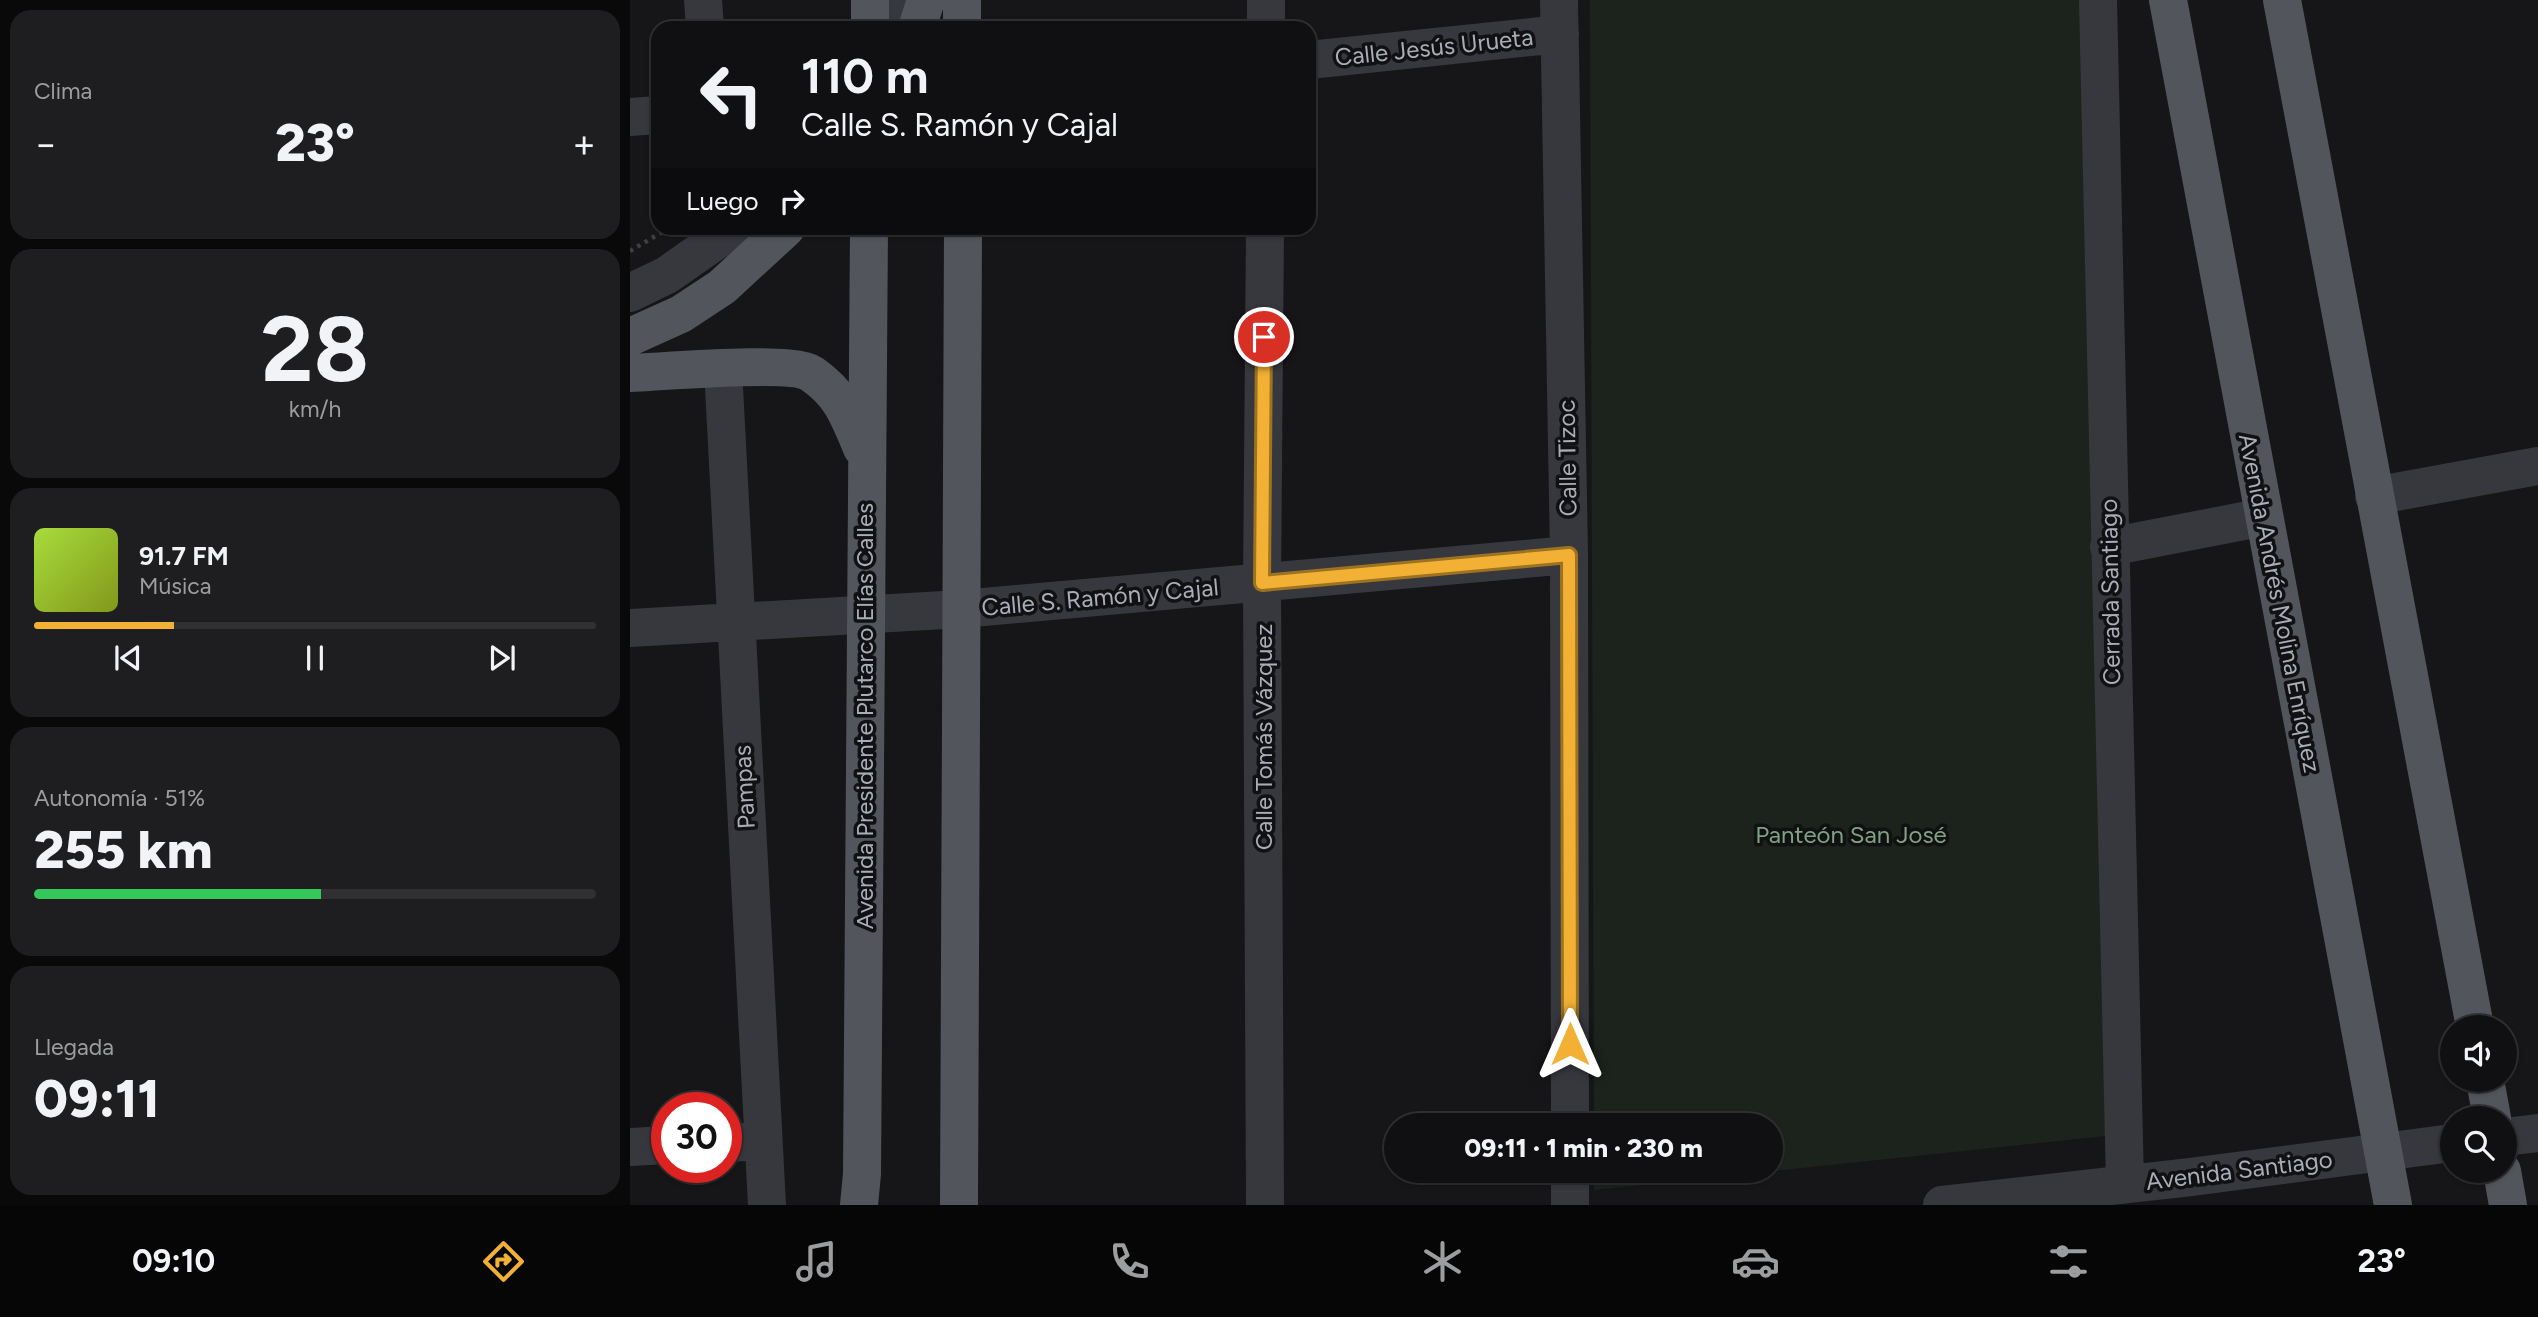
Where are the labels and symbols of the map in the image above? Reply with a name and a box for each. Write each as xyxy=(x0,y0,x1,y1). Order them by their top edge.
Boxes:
street label: Calle Jesús Urueta xyxy=(1333,22,1535,72)
pin xyxy=(1234,307,1294,367)
street label: Calle Tizoc xyxy=(1551,399,1583,517)
street label: Avenida Andrés Molina Enríquez xyxy=(2233,431,2327,775)
street label: Cerrada Santiago xyxy=(2094,499,2126,685)
street label: Avenida Presidente Plutarco Elías Calles xyxy=(850,503,879,929)
street label: Calle S. Ramón y Cajal xyxy=(980,572,1220,622)
street label: Calle Tomás Vázquez xyxy=(1249,624,1278,850)
street label: Pampas xyxy=(727,744,761,830)
park label: Panteón San José xyxy=(1755,820,1947,849)
position arrow xyxy=(1533,1007,1607,1081)
speed limit sign: 30 xyxy=(651,1092,742,1183)
street label: Avenida Santiago xyxy=(2144,1144,2334,1196)

